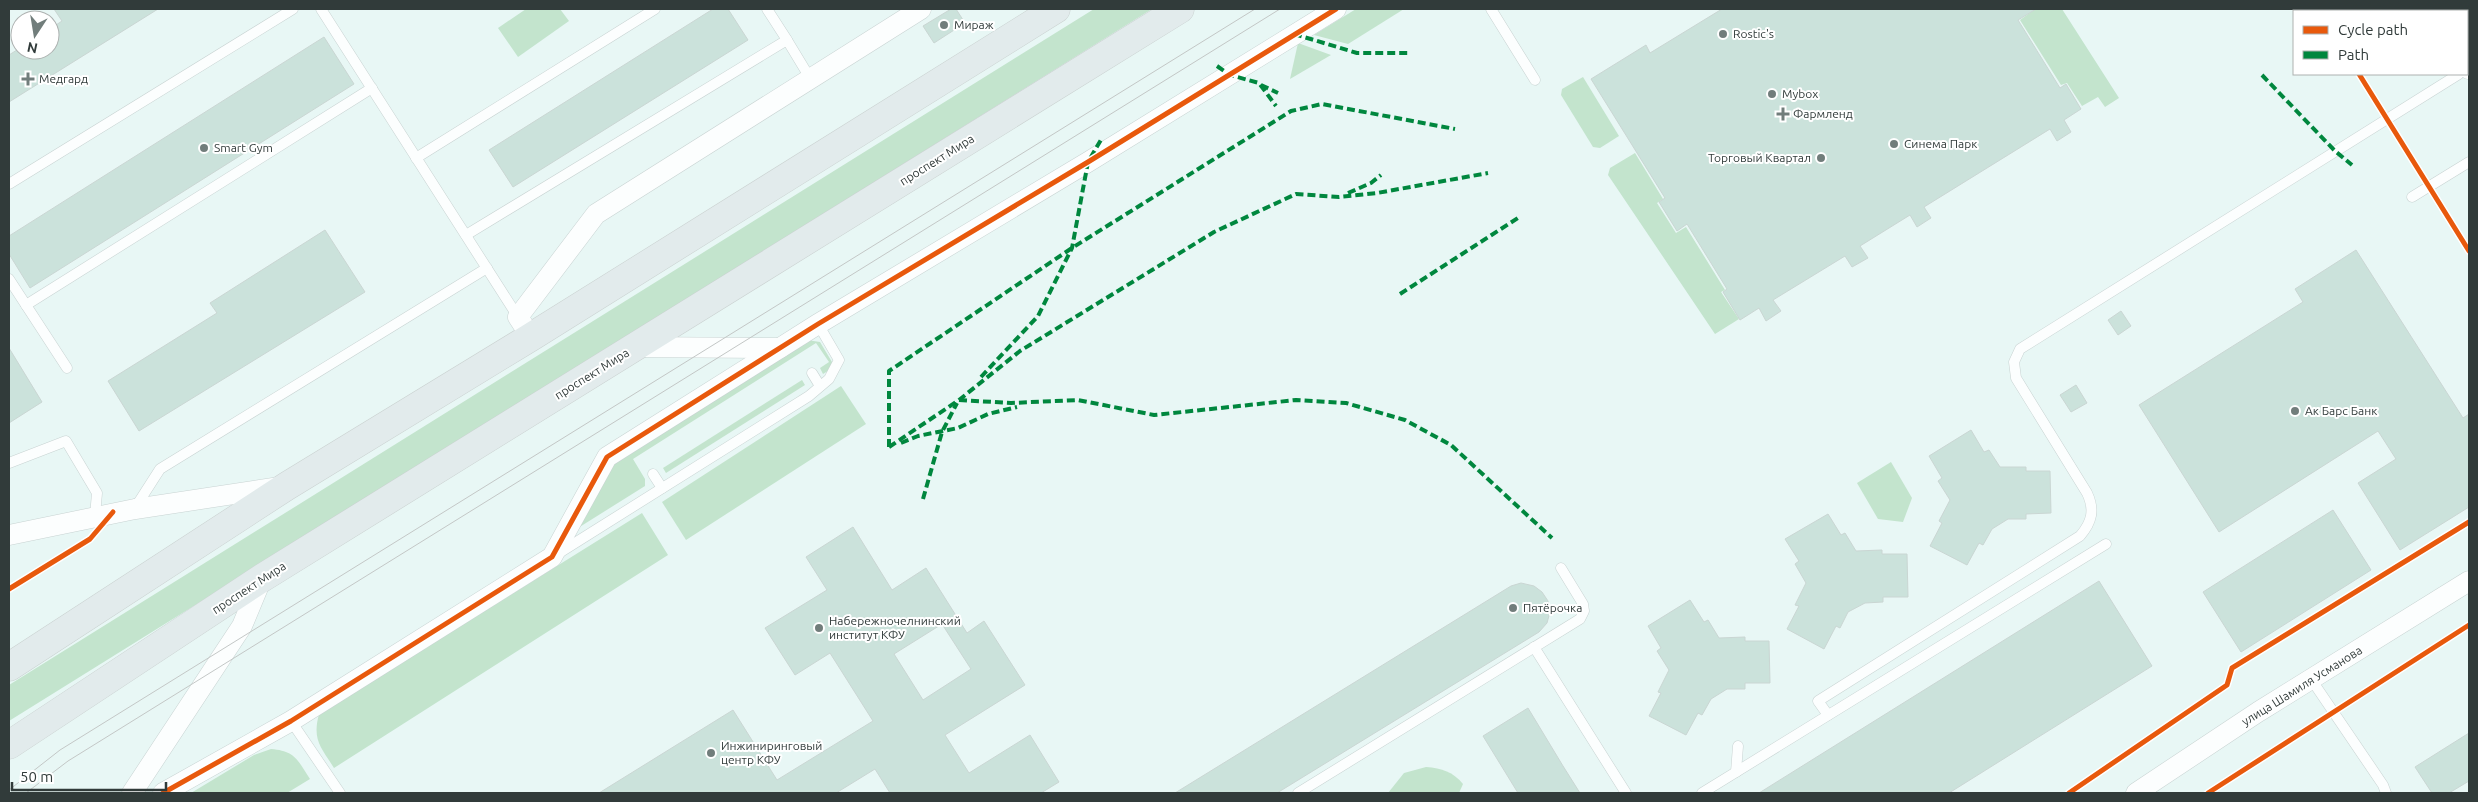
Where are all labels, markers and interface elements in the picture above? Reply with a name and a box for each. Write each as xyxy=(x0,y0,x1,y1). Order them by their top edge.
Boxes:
north arrow xyxy=(10,10,60,60)
legend xyxy=(2293,10,2468,75)
place label: Мираж xyxy=(954,18,994,31)
marker: Мираж xyxy=(938,19,950,31)
text: Cycle path xyxy=(2338,21,2408,38)
place label: Rostiс's xyxy=(1733,27,1774,40)
marker: Rostiс's xyxy=(1717,28,1729,40)
text: N xyxy=(26,39,39,57)
text: Path xyxy=(2338,46,2369,63)
marker: Медгард xyxy=(21,72,35,86)
place label: Медгард xyxy=(39,72,88,85)
place label: Mybox xyxy=(1782,87,1818,100)
marker: Mybox xyxy=(1766,88,1778,100)
place label: Фармленд xyxy=(1793,107,1853,120)
marker: Фармленд xyxy=(1777,108,1789,120)
street label: проспект Мира xyxy=(897,132,976,188)
place label: Синема Парк xyxy=(1904,137,1977,150)
marker: Синема Парк xyxy=(1888,138,1900,150)
place label: Smart Gym xyxy=(214,141,273,154)
marker: Smart Gym xyxy=(198,142,210,154)
place label: Торговый Квартал xyxy=(1708,151,1811,164)
marker: Торговый Квартал xyxy=(1815,152,1827,164)
street label: проспект Мира xyxy=(552,346,631,402)
place label: Ак Барс Банк xyxy=(2305,404,2377,417)
marker: Ак Барс Банк xyxy=(2289,405,2301,417)
street label: проспект Мира xyxy=(210,559,288,616)
place label: Пятёрочка xyxy=(1523,601,1582,614)
marker: Пятёрочка xyxy=(1507,602,1519,614)
place label: Набережночелнинский институт КФУ xyxy=(829,614,961,641)
marker: Набережночелнинский институт КФУ xyxy=(813,622,825,634)
street label: улица Шамиля Усманова xyxy=(2239,643,2364,728)
place label: Инжиниринговый центр КФУ xyxy=(721,739,822,766)
marker: Инжиниринговый центр КФУ xyxy=(705,747,717,759)
scale bar xyxy=(12,760,166,792)
text: 50 m xyxy=(20,768,53,785)

